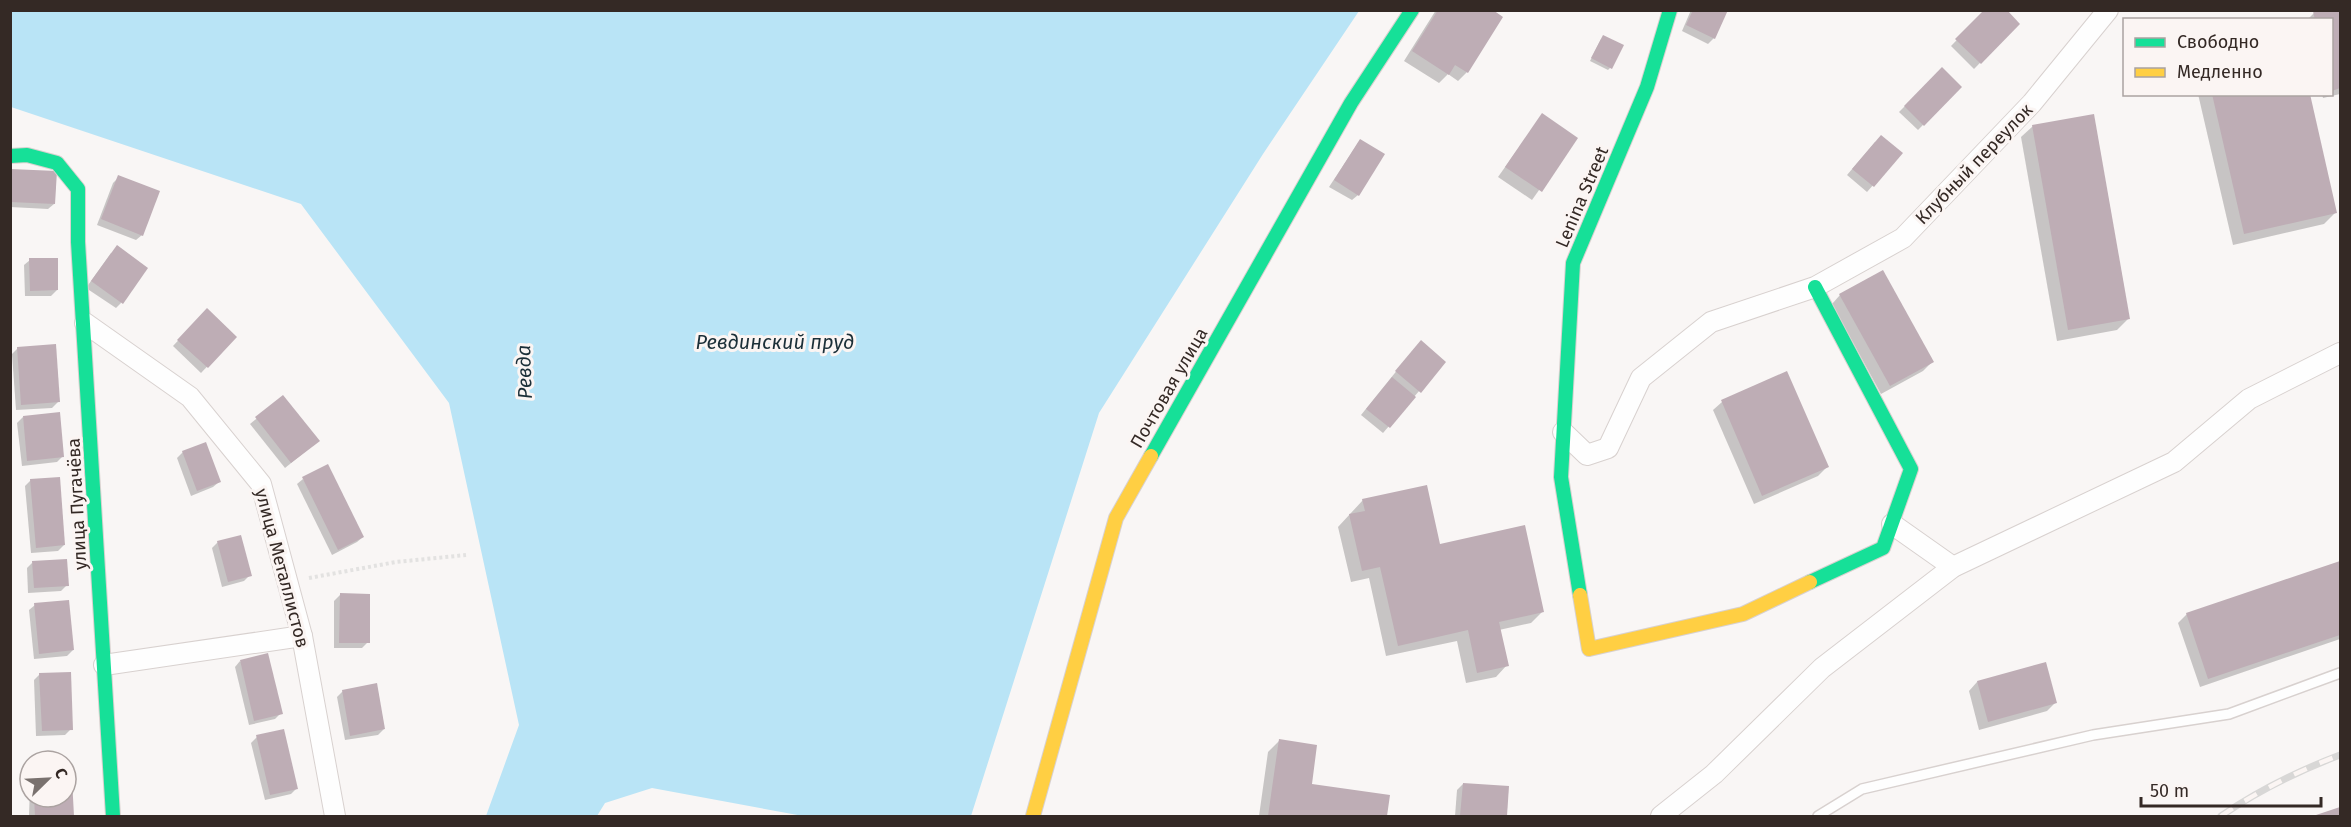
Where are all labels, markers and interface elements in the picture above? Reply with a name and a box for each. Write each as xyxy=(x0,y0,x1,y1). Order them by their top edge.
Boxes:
legend xyxy=(2123,18,2333,96)
text: Свободно xyxy=(2177,31,2259,53)
text: Медленно xyxy=(2177,61,2263,83)
street label: Клубный переулок xyxy=(1911,99,2038,229)
street label: Lenina Street xyxy=(1551,143,1613,251)
street label: Почтовая улица xyxy=(1126,324,1212,452)
water label: Ревдинский пруд xyxy=(696,330,854,354)
water label: Ревда xyxy=(511,344,537,400)
street label: улица Пугачёва xyxy=(63,437,91,571)
street label: улица Металлистов xyxy=(250,486,314,650)
north arrow xyxy=(18,749,78,809)
text: С xyxy=(51,765,72,782)
scale bar xyxy=(2141,770,2321,808)
text: 50 m xyxy=(2150,780,2189,802)

